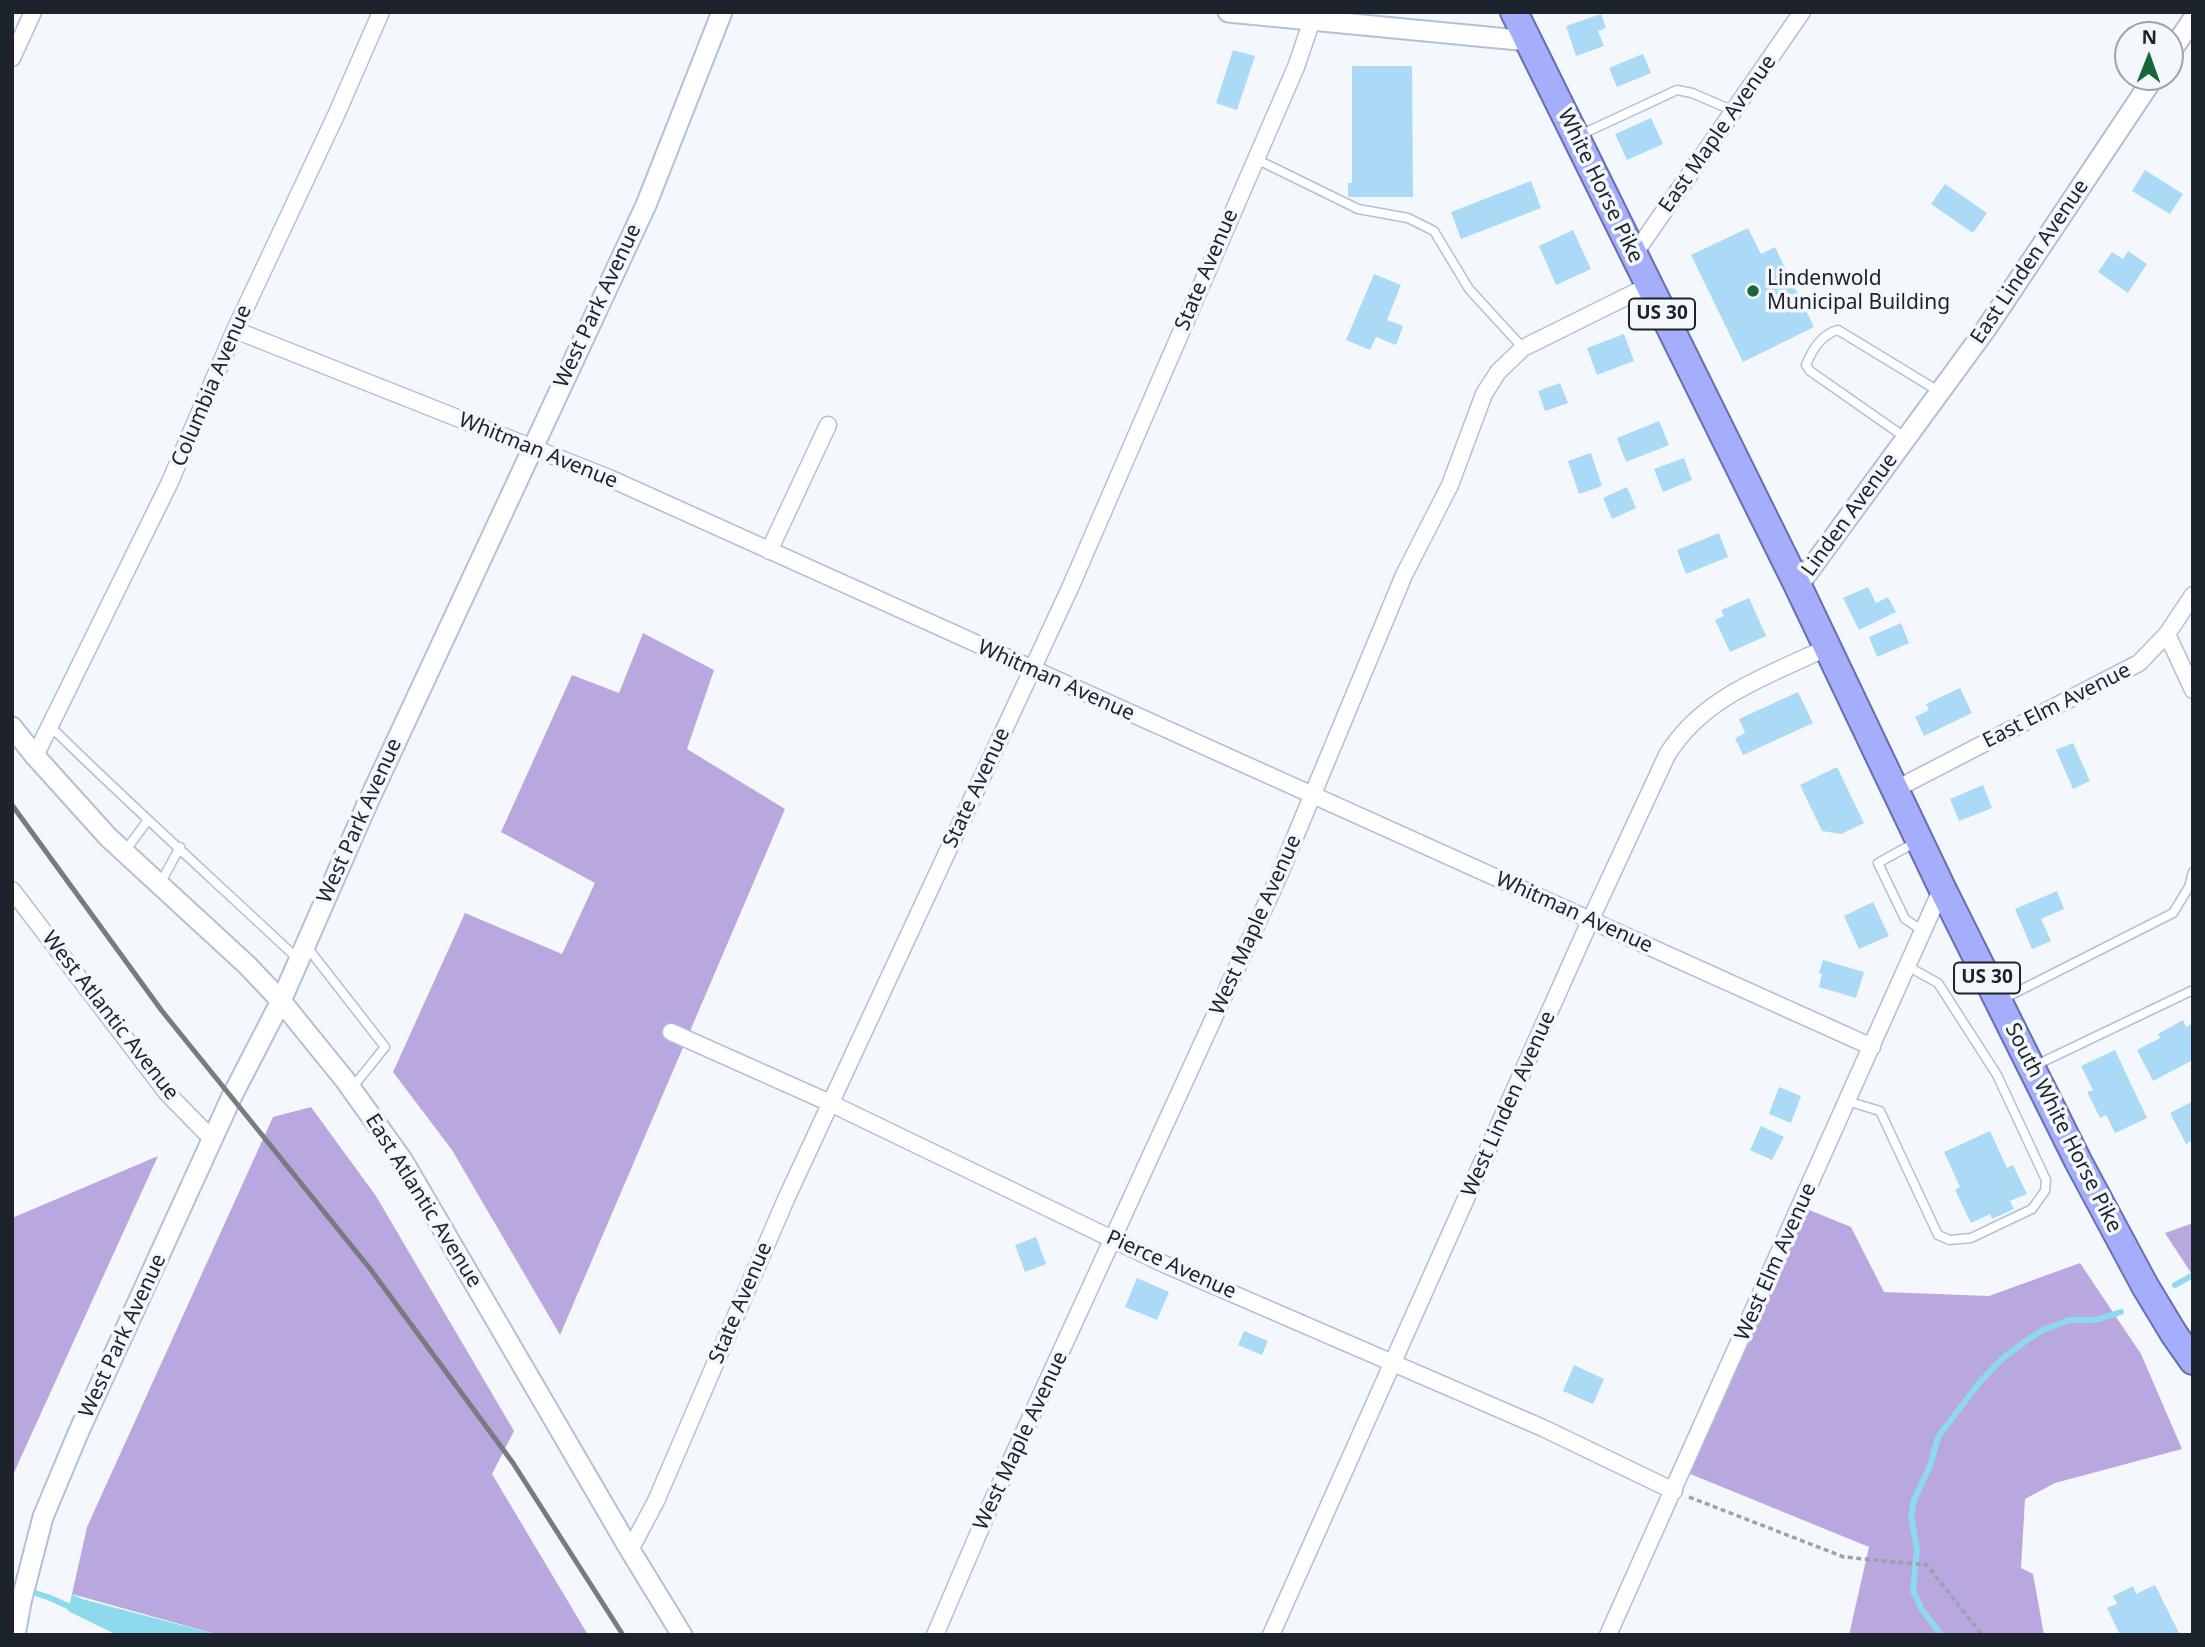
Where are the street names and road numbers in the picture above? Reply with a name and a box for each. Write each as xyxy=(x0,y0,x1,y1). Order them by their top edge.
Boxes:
street label: East Maple Avenue xyxy=(1654,50,1782,218)
street label: White Horse Pike xyxy=(1552,105,1648,267)
street label: East Linden Avenue xyxy=(1966,175,2094,349)
street label: State Avenue xyxy=(1170,205,1244,335)
street label: West Park Avenue xyxy=(549,220,647,392)
road number: US 30 xyxy=(1629,298,1695,330)
street label: Columbia Avenue xyxy=(167,301,257,471)
street label: Whitman Avenue xyxy=(455,408,621,494)
street label: Linden Avenue xyxy=(1797,448,1903,582)
street label: Whitman Avenue xyxy=(974,635,1138,727)
street label: East Elm Avenue xyxy=(1979,658,2135,754)
street label: State Avenue xyxy=(938,724,1016,852)
street label: West Park Avenue xyxy=(312,735,408,907)
street label: West Maple Avenue xyxy=(1205,831,1307,1019)
street label: Whitman Avenue xyxy=(1492,867,1656,959)
street label: West Atlantic Avenue xyxy=(36,926,184,1106)
road number: US 30 xyxy=(1954,962,2020,994)
street label: West Linden Avenue xyxy=(1457,1007,1561,1201)
street label: South White Horse Pike xyxy=(1999,1019,2127,1237)
street label: East Atlantic Avenue xyxy=(359,1110,487,1292)
street label: West Elm Avenue xyxy=(1730,1179,1822,1345)
street label: Pierce Avenue xyxy=(1102,1225,1240,1305)
street label: State Avenue xyxy=(704,1238,778,1368)
street label: West Park Avenue xyxy=(74,1250,172,1422)
street label: West Maple Avenue xyxy=(969,1348,1073,1534)

